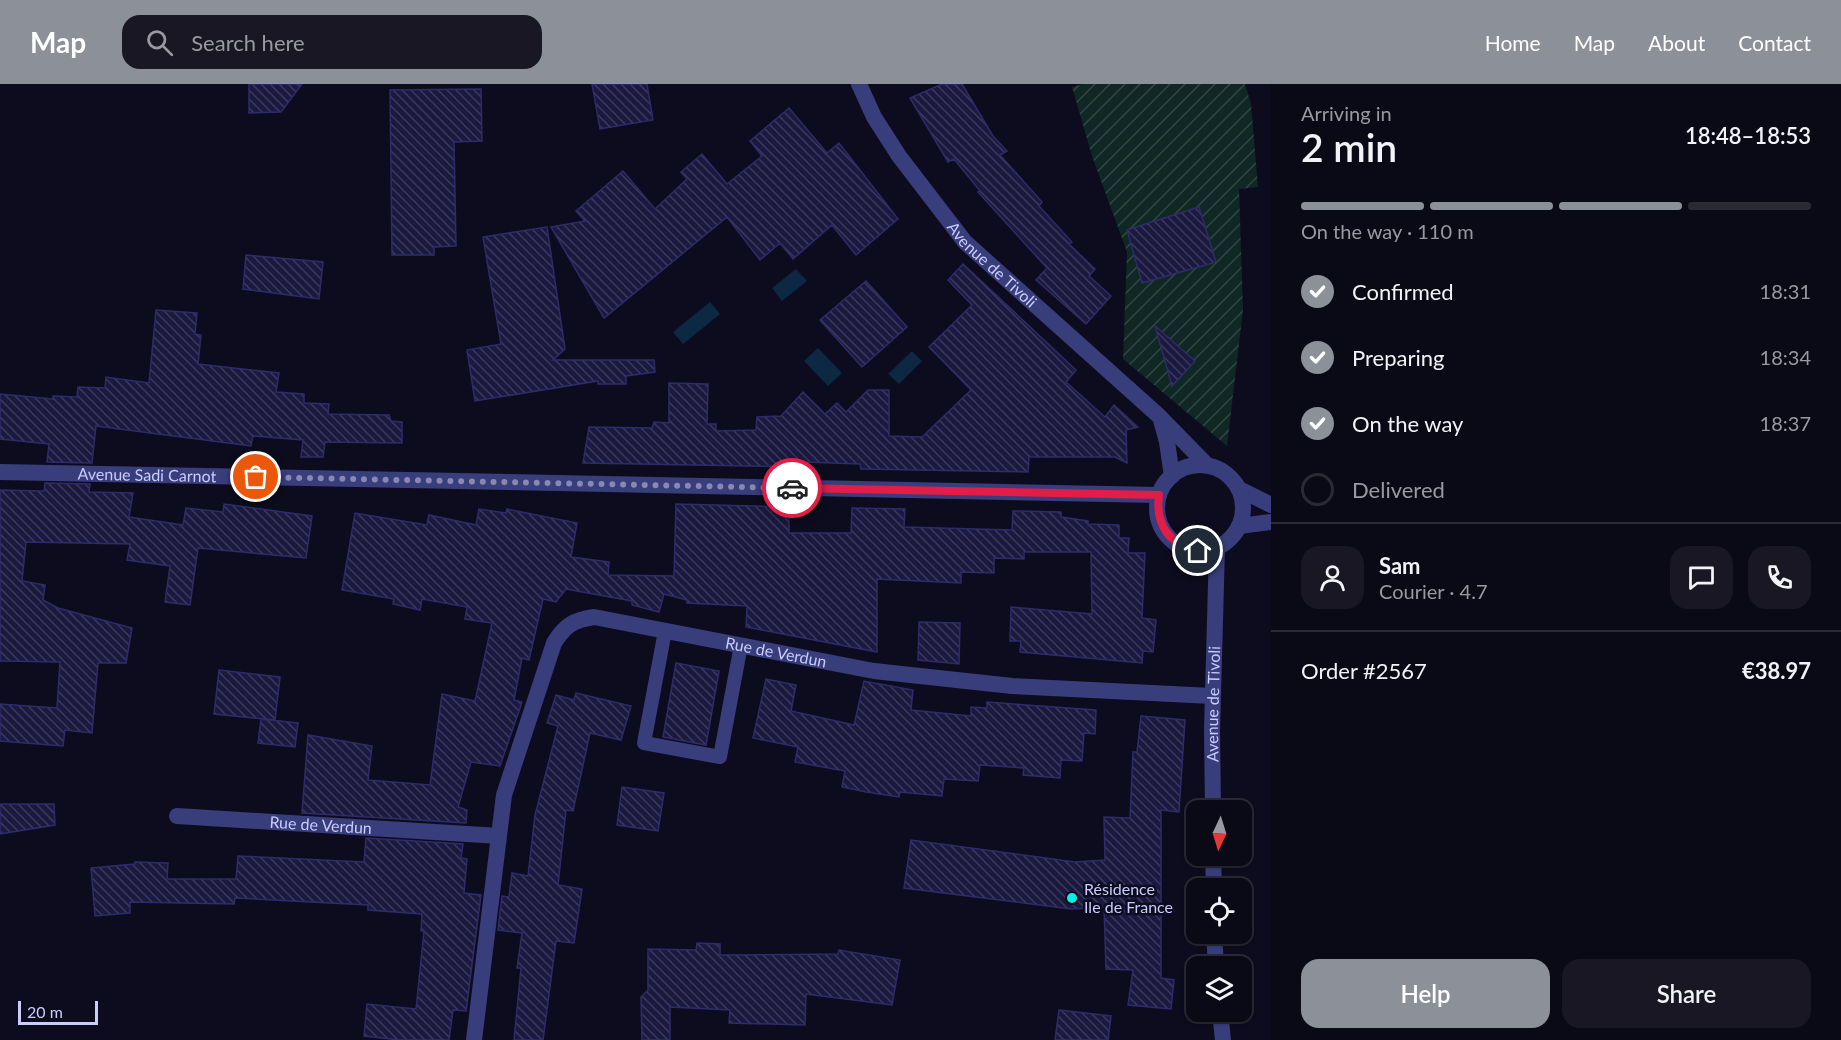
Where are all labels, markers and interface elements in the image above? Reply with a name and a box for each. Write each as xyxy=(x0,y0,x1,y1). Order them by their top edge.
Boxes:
search box xyxy=(122,15,542,69)
text: Map xyxy=(30,25,86,59)
icon: search xyxy=(143,26,176,59)
text: Search here xyxy=(191,29,305,56)
text: Home xyxy=(1485,30,1541,55)
text: Map xyxy=(1574,30,1615,55)
text: About xyxy=(1648,30,1705,55)
text: Contact xyxy=(1738,30,1811,55)
text: Arriving in xyxy=(1301,101,1392,125)
text: 18:48–18:53 xyxy=(1685,122,1811,149)
text: 2 min xyxy=(1301,124,1397,170)
street label: Avenue de Tivoli xyxy=(944,218,1041,311)
text: On the way · 110 m xyxy=(1301,219,1474,243)
icon: check xyxy=(1301,275,1334,308)
text: Confirmed xyxy=(1352,278,1454,305)
text: 18:31 xyxy=(1760,279,1811,303)
icon: check xyxy=(1301,341,1334,374)
text: Preparing xyxy=(1352,344,1444,371)
text: 18:34 xyxy=(1760,345,1811,369)
icon: check xyxy=(1301,407,1334,440)
text: On the way xyxy=(1352,410,1463,437)
text: 18:37 xyxy=(1760,411,1811,435)
pin xyxy=(230,451,281,502)
courier xyxy=(762,458,822,518)
icon: bag xyxy=(239,460,272,493)
street label: Avenue Sadi Carnot xyxy=(77,464,217,485)
icon: car xyxy=(776,472,809,505)
text: Delivered xyxy=(1352,476,1445,503)
pin xyxy=(1172,525,1223,576)
icon: home xyxy=(1181,534,1214,567)
button: person xyxy=(1301,546,1364,609)
button: chat xyxy=(1670,546,1733,609)
button: phone xyxy=(1748,546,1811,609)
text: Sam xyxy=(1379,552,1421,579)
text: Courier · 4.7 xyxy=(1379,579,1488,603)
street label: Rue de Verdun xyxy=(724,633,828,671)
street label: Avenue de Tivoli xyxy=(1202,646,1223,762)
text: Order #2567 xyxy=(1301,657,1427,684)
text: €38.97 xyxy=(1742,657,1811,684)
north arrow xyxy=(1186,800,1252,866)
map controls xyxy=(1186,800,1252,1022)
street label: Rue de Verdun xyxy=(269,812,373,837)
button: locate xyxy=(1186,878,1252,944)
place label: Résidence Ile de France xyxy=(1084,879,1173,916)
marker: Résidence Ile de France xyxy=(1065,891,1079,905)
button: layers xyxy=(1186,956,1252,1022)
button: Help xyxy=(1301,959,1550,1028)
button: Share xyxy=(1562,959,1811,1028)
scale bar xyxy=(18,998,98,1026)
text: 20 m xyxy=(27,1002,63,1021)

